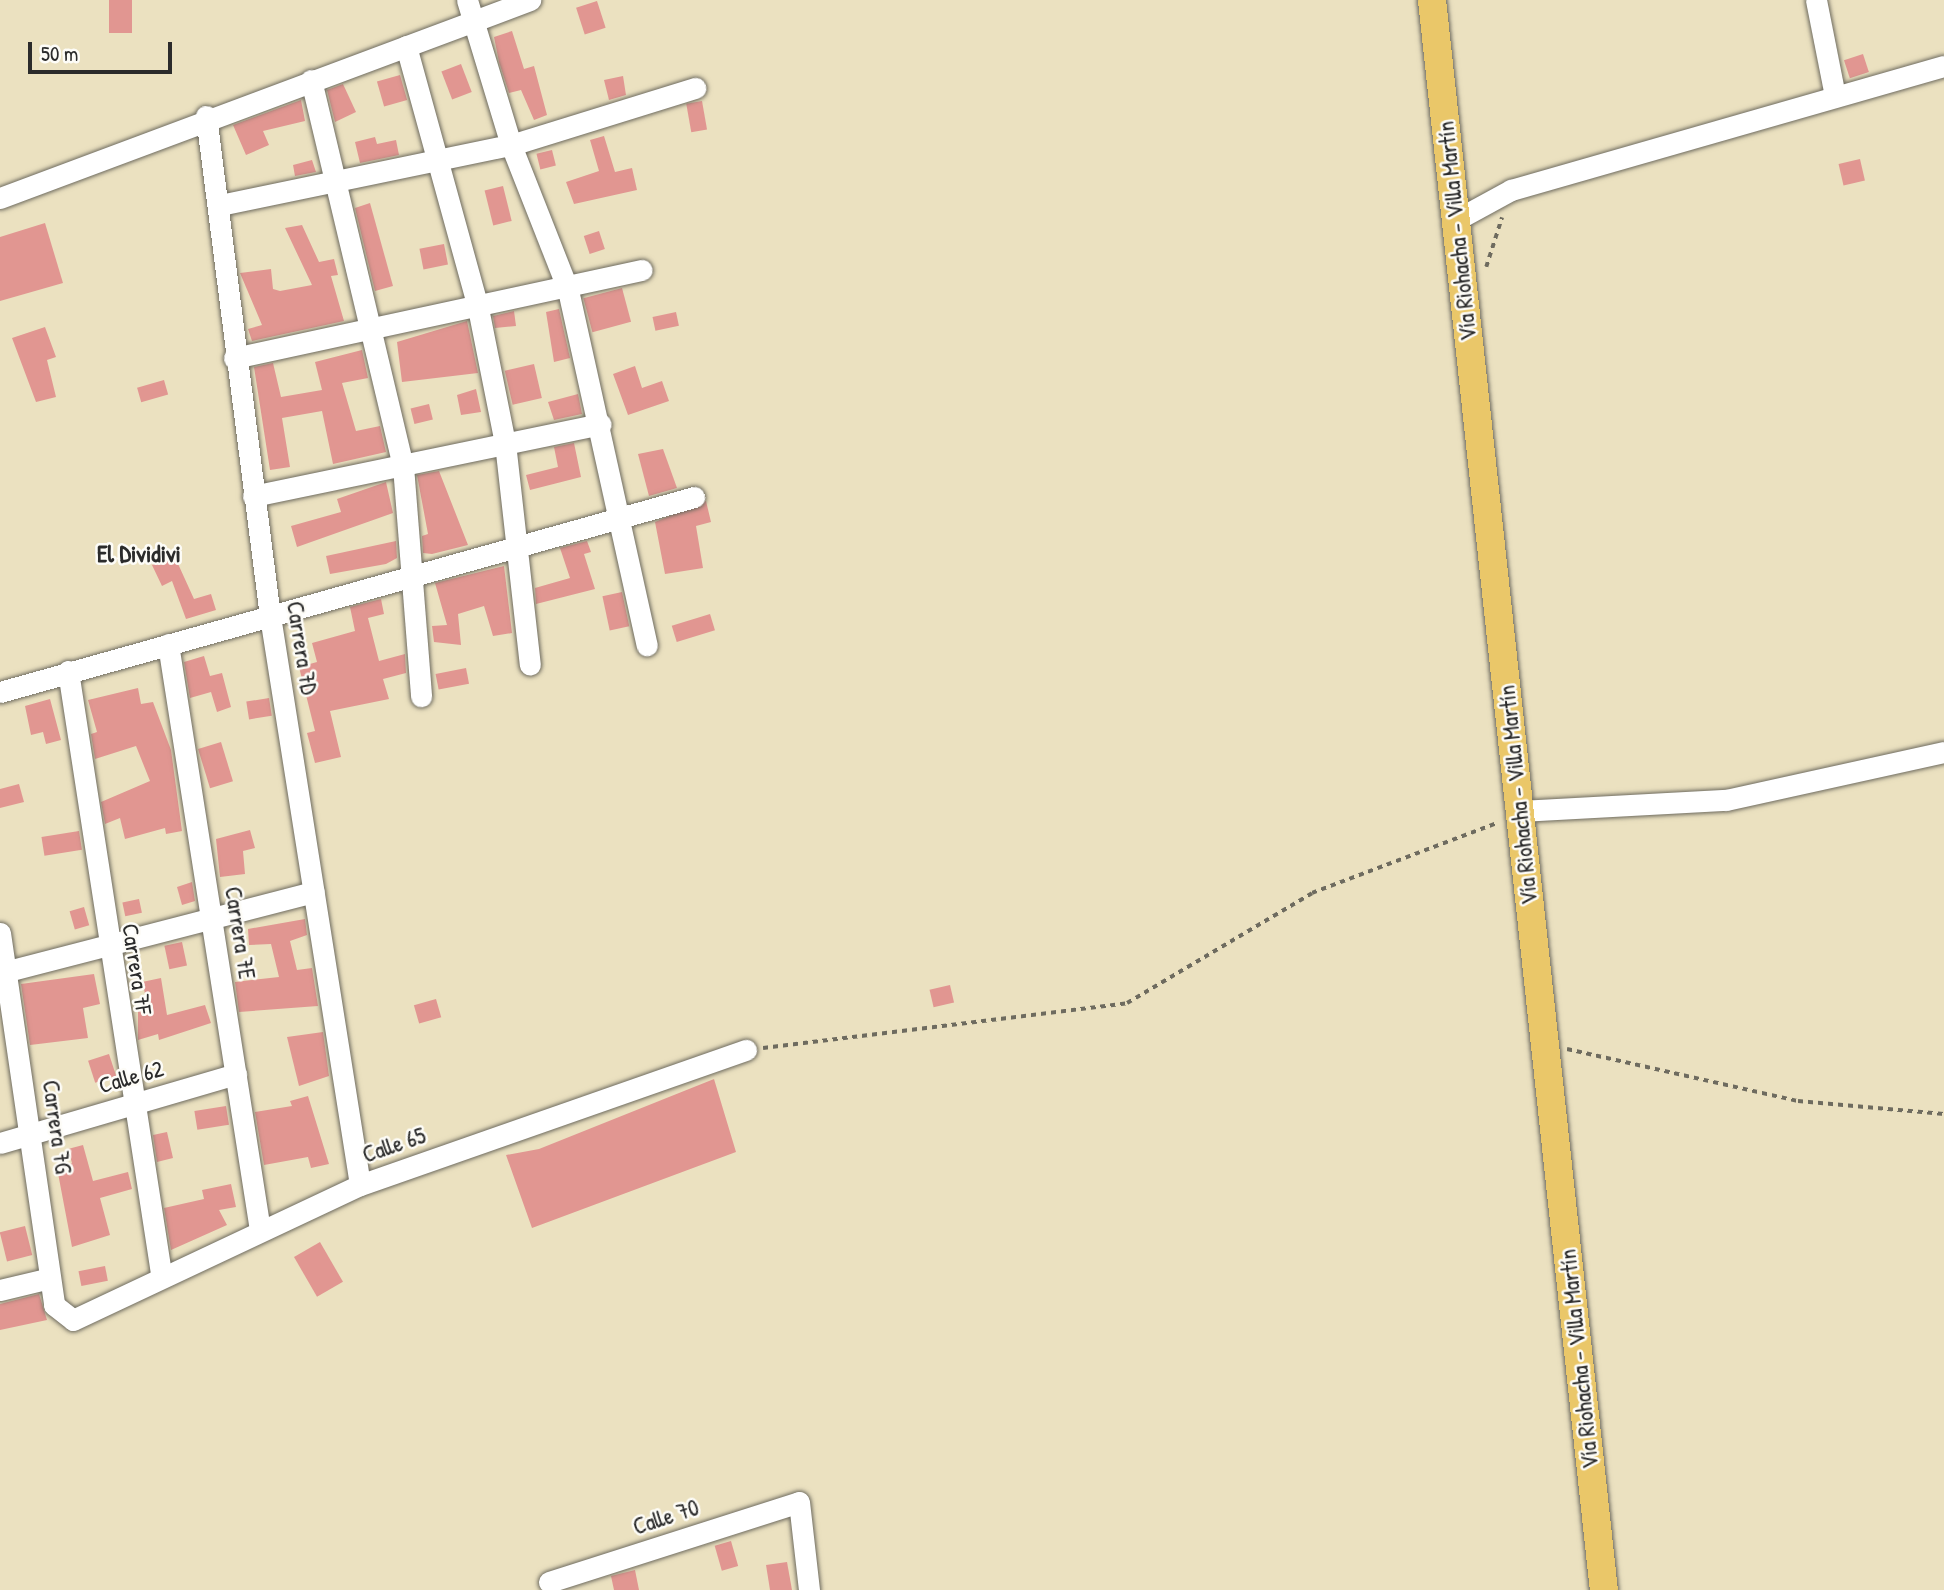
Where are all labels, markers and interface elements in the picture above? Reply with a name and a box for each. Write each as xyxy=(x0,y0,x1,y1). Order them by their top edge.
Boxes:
scale bar xyxy=(32,28,175,72)
text: 50 m xyxy=(41,39,78,68)
street label: Vía Riohacha - Villa Martín xyxy=(1432,120,1482,342)
district label: El Dividivi xyxy=(97,540,181,568)
street label: Carrera 7D xyxy=(281,599,323,697)
street label: Vía Riohacha - Villa Martín xyxy=(1493,684,1543,906)
street label: Carrera 7E xyxy=(219,885,261,981)
street label: Carrera 7F xyxy=(116,922,158,1016)
street label: Calle 62 xyxy=(96,1055,166,1099)
street label: Carrera 7G xyxy=(37,1079,77,1175)
street label: Calle 65 xyxy=(359,1121,429,1169)
street label: Vía Riohacha - Villa Martín xyxy=(1554,1248,1604,1470)
street label: Calle 70 xyxy=(630,1493,702,1541)

